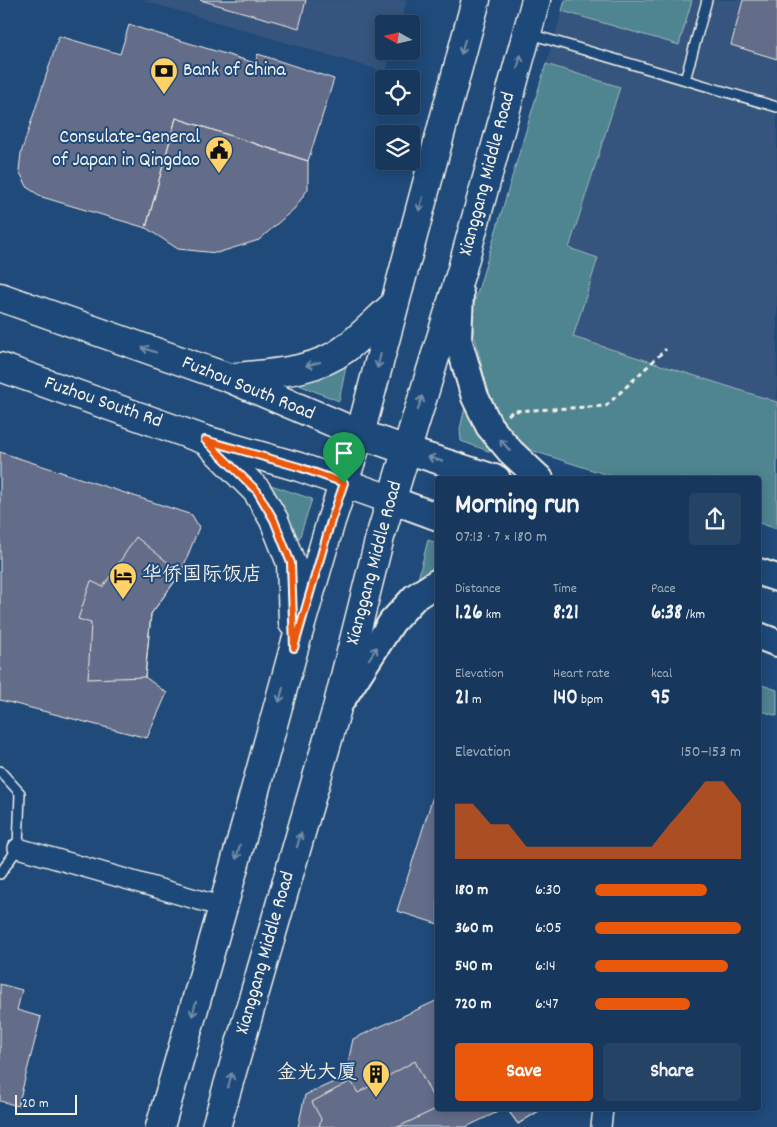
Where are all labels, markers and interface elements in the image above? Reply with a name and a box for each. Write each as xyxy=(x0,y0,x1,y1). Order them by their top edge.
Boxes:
north arrow xyxy=(375,15,420,60)
map controls xyxy=(375,15,420,170)
one-way arrow xyxy=(458,39,467,55)
one-way arrow xyxy=(515,54,524,70)
bank icon: Bank of China xyxy=(149,56,179,95)
place label: Bank of China xyxy=(183,57,286,85)
button: locate xyxy=(375,70,420,115)
street label: Xianggang Middle Road xyxy=(453,89,523,259)
place label: Consulate-General of Japan in Qingdao xyxy=(52,124,200,175)
button: layers xyxy=(375,125,420,170)
public building icon: Consulate-General of Japan in Qingdao xyxy=(204,135,234,174)
one-way arrow xyxy=(415,196,425,212)
one-way arrow xyxy=(142,345,157,354)
street label: Fuzhou South Road xyxy=(177,350,319,428)
one-way arrow xyxy=(374,353,383,369)
one-way arrow xyxy=(306,360,322,369)
street label: Fuzhou South Rd xyxy=(40,370,166,436)
one-way arrow xyxy=(416,395,426,411)
pin xyxy=(323,432,365,483)
icon: arrive xyxy=(330,439,358,467)
one-way arrow xyxy=(500,439,511,452)
one-way arrow xyxy=(428,453,444,463)
street label: Xianggang Middle Road xyxy=(340,478,410,648)
text: Morning run xyxy=(455,487,579,527)
button: share xyxy=(689,493,741,545)
text: 07:13 · 7 × 180 m xyxy=(455,526,547,549)
hotel icon: 华侨国际饭店 xyxy=(108,561,138,600)
place label: 华侨国际饭店 xyxy=(142,562,262,590)
text: Distance xyxy=(455,579,501,599)
text: Time xyxy=(553,579,577,599)
text: Pace xyxy=(651,579,676,599)
text: 1.26 xyxy=(455,599,483,629)
text: 8:21 xyxy=(553,599,579,629)
text: 6:38 xyxy=(651,599,683,629)
text: km xyxy=(483,605,501,625)
text: /km xyxy=(683,605,705,625)
one-way arrow xyxy=(368,646,378,660)
text: Elevation xyxy=(455,664,504,684)
text: Heart rate xyxy=(553,664,610,684)
text: kcal xyxy=(651,664,672,684)
text: 21 xyxy=(455,684,469,714)
text: 140 xyxy=(553,684,578,714)
text: 95 xyxy=(651,684,670,714)
one-way arrow xyxy=(276,687,285,703)
text: m xyxy=(469,690,482,710)
text: bpm xyxy=(578,690,603,710)
text: Elevation xyxy=(455,741,511,764)
text: 150–153 m xyxy=(681,741,741,764)
one-way arrow xyxy=(295,832,304,848)
one-way arrow xyxy=(233,844,242,860)
street label: Xianggang Middle Road xyxy=(229,868,303,1038)
text: 180 m xyxy=(455,879,488,902)
text: 6:30 xyxy=(535,879,561,902)
text: 360 m xyxy=(455,917,493,940)
text: 6:05 xyxy=(535,917,562,940)
text: 540 m xyxy=(455,955,492,978)
text: 6:14 xyxy=(535,955,556,978)
text: 720 m xyxy=(455,993,492,1016)
text: 6:47 xyxy=(535,993,558,1016)
one-way arrow xyxy=(188,1000,198,1016)
button: Save xyxy=(455,1043,593,1101)
button: Share xyxy=(603,1043,741,1101)
building icon: 金光大厦 xyxy=(361,1059,391,1098)
place label: 金光大厦 xyxy=(277,1060,357,1088)
one-way arrow xyxy=(225,1073,235,1089)
scale bar xyxy=(15,1092,78,1115)
text: 20 m xyxy=(22,1094,49,1114)

